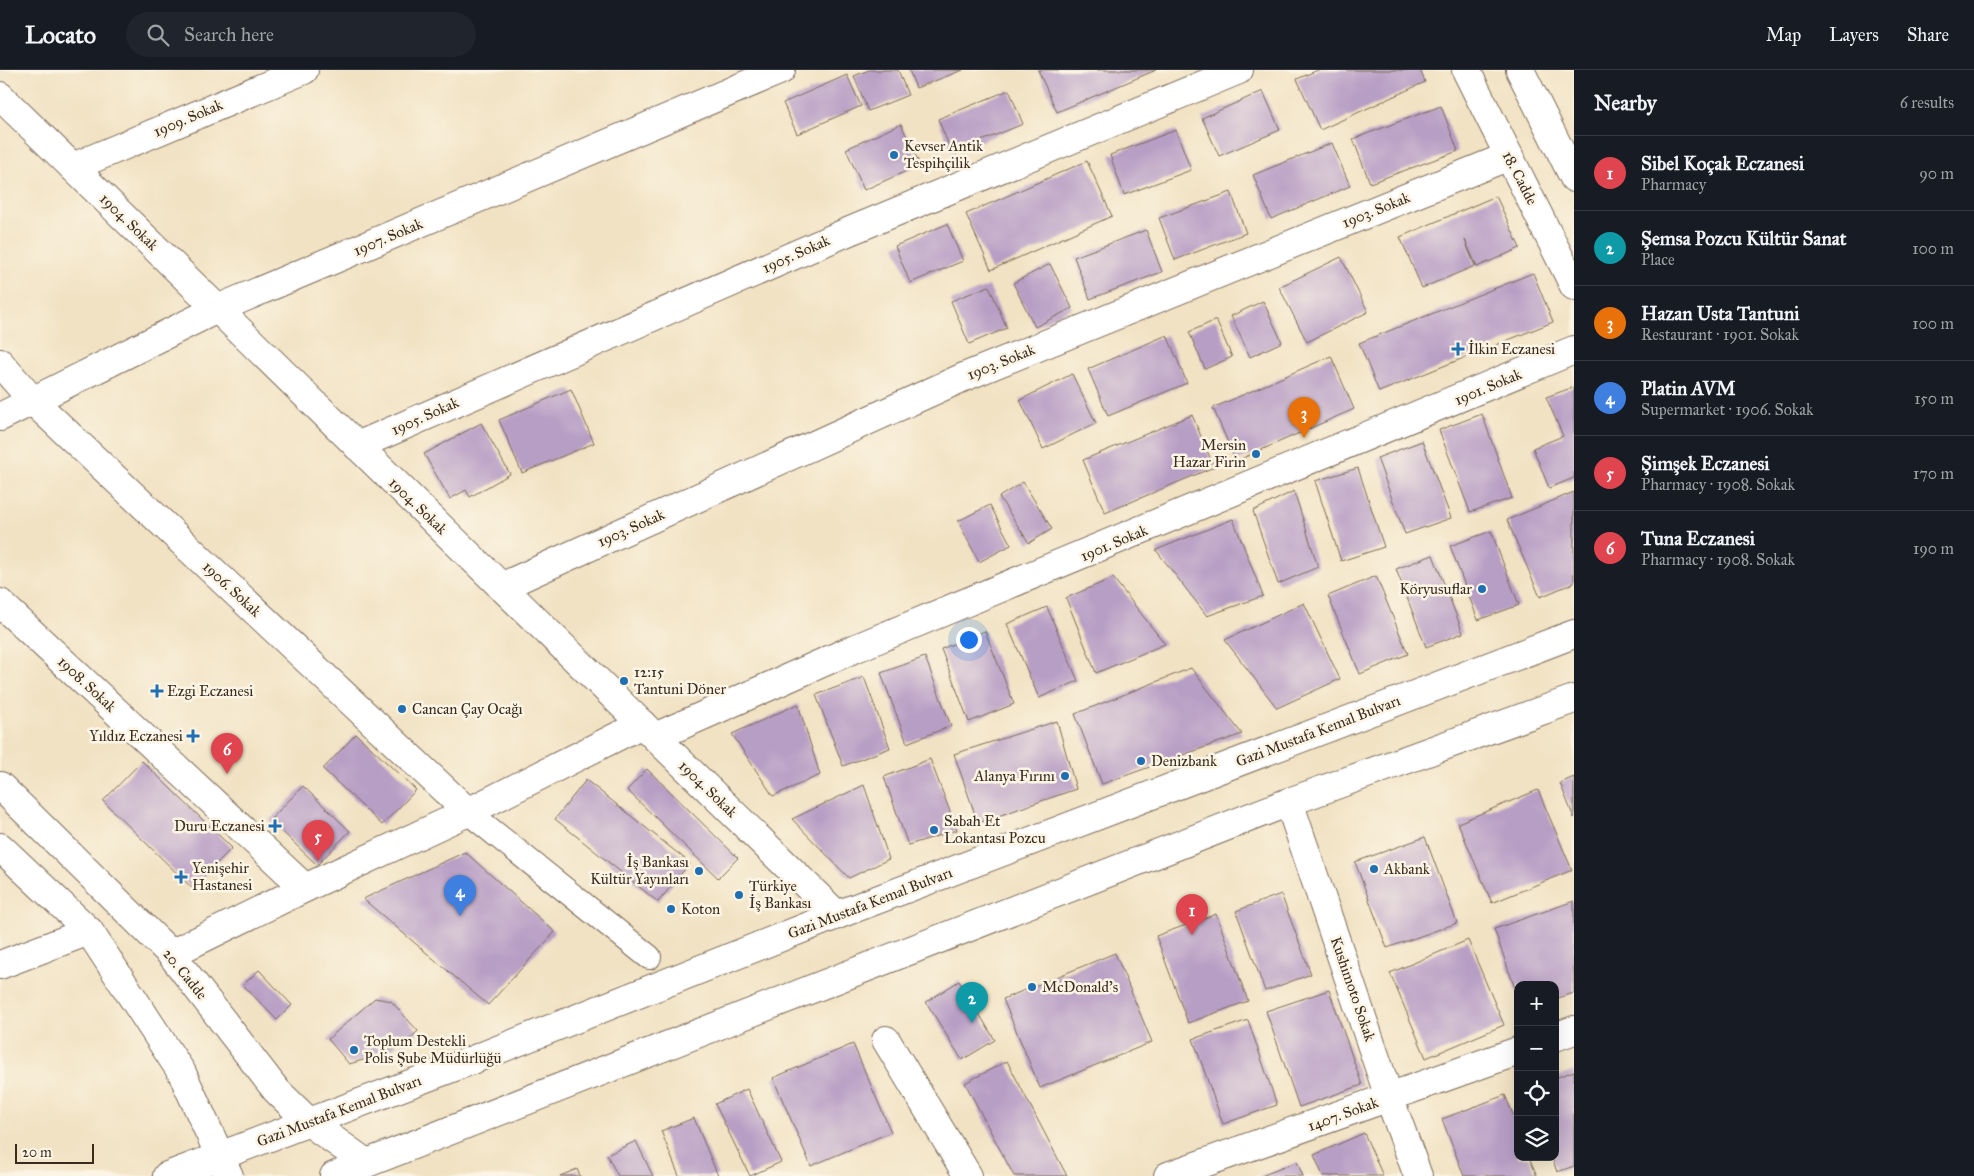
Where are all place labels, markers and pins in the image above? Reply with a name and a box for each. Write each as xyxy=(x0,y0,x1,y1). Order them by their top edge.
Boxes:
place label: Kevser Antik Tespihçilik xyxy=(904,137,983,172)
marker: Kevser Antik Tespihçilik xyxy=(888,149,900,161)
place label: İlkin Eczanesi xyxy=(1468,340,1555,358)
marker: İlkin Eczanesi xyxy=(1452,343,1464,355)
pin: 3 xyxy=(1288,397,1320,438)
place label: Mersin Hazar Firin xyxy=(1173,436,1246,471)
marker: Mersin Hazar Firin xyxy=(1250,448,1262,460)
place label: Köryusuflar xyxy=(1399,580,1472,598)
marker: Köryusuflar xyxy=(1476,583,1488,595)
place label: 12:15 Tantuni Döner xyxy=(634,663,726,698)
marker: 12:15 Tantuni Döner xyxy=(618,675,630,687)
place label: Ezgi Eczanesi xyxy=(167,682,253,700)
marker: Ezgi Eczanesi xyxy=(151,685,163,697)
place label: Cancan Çay Ocağı xyxy=(412,700,523,718)
marker: Cancan Çay Ocağı xyxy=(396,703,408,715)
place label: Yıldız Eczanesi xyxy=(89,727,183,745)
marker: Yıldız Eczanesi xyxy=(187,730,199,742)
pin: 6 xyxy=(211,733,243,774)
place label: Denizbank xyxy=(1151,752,1217,770)
marker: Denizbank xyxy=(1135,755,1147,767)
place label: Alanya Fırını xyxy=(973,767,1055,785)
marker: Alanya Fırını xyxy=(1059,770,1071,782)
place label: Sabah Et Lokantası Pozcu xyxy=(944,812,1046,847)
place label: Duru Eczanesi xyxy=(174,817,265,835)
marker: Duru Eczanesi xyxy=(269,820,281,832)
pin: 5 xyxy=(302,820,334,861)
marker: Sabah Et Lokantası Pozcu xyxy=(928,824,940,836)
place label: İş Bankası Kültür Yayınları xyxy=(590,853,689,888)
place label: Yenişehir Hastanesi xyxy=(192,859,252,894)
place label: Akbank xyxy=(1383,860,1430,878)
marker: Akbank xyxy=(1368,863,1380,875)
marker: İş Bankası Kültür Yayınları xyxy=(693,865,705,877)
marker: Yenişehir Hastanesi xyxy=(174,870,188,884)
pin: 4 xyxy=(444,875,476,916)
place label: Türkiye İş Bankası xyxy=(749,877,811,912)
marker: Türkiye İş Bankası xyxy=(733,889,745,901)
pin: 1 xyxy=(1176,894,1208,935)
place label: Koton xyxy=(681,900,720,918)
marker: Koton xyxy=(665,903,677,915)
place label: McDonald's xyxy=(1042,978,1118,996)
marker: McDonald's xyxy=(1026,981,1038,993)
pin: 2 xyxy=(956,982,988,1023)
place label: Toplum Destekli Polis Şube Müdürlüğü xyxy=(364,1032,501,1067)
marker: Toplum Destekli Polis Şube Müdürlüğü xyxy=(348,1044,360,1056)

